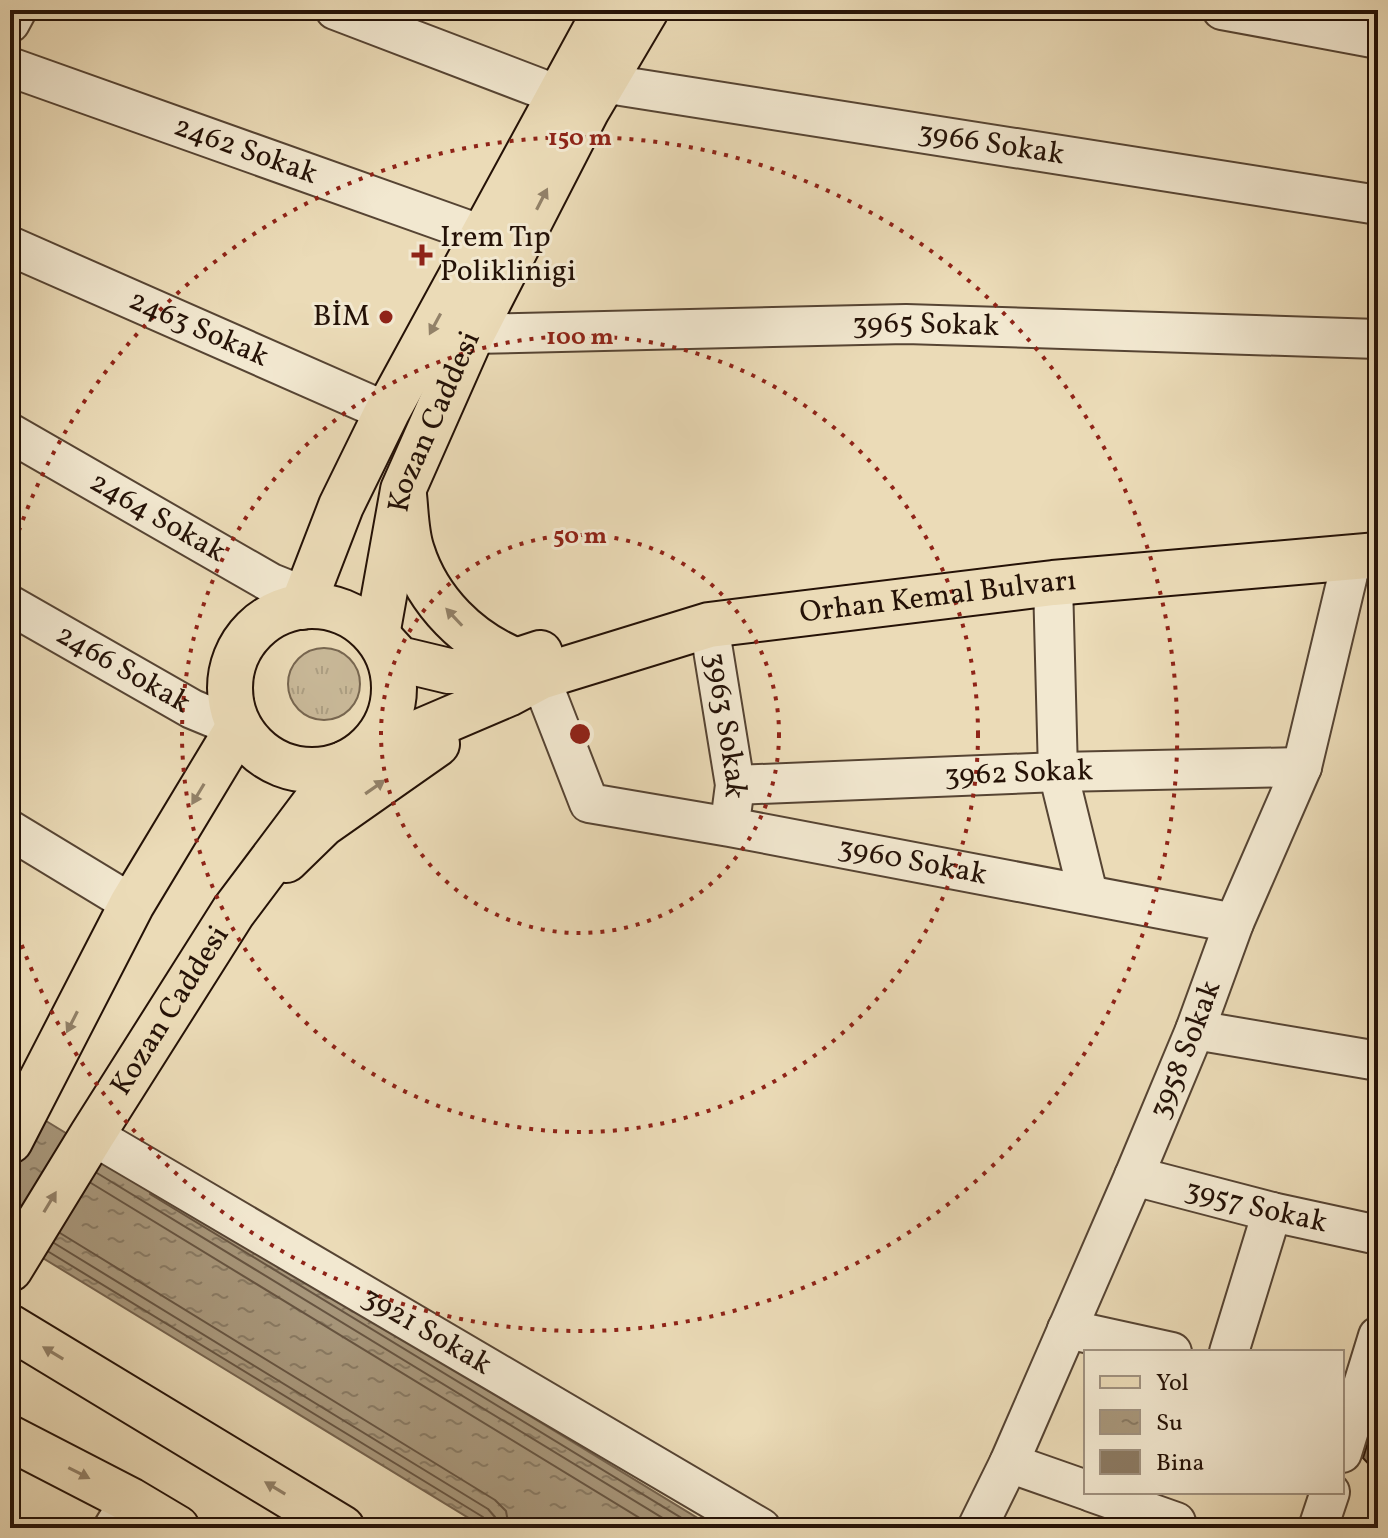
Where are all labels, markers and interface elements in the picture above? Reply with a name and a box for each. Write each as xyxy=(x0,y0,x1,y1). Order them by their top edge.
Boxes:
street label: 2462 Sokak xyxy=(168,106,323,196)
street label: 3966 Sokak xyxy=(915,112,1068,176)
text: 150 m xyxy=(548,122,612,156)
one-way arrow xyxy=(535,188,548,211)
place label: Irem Tıp Poliklinigi xyxy=(440,217,576,293)
marker: Irem Tıp Poliklinigi xyxy=(411,244,433,266)
street label: 2463 Sokak xyxy=(122,280,275,378)
place label: BİM xyxy=(313,296,370,338)
street label: 3965 Sokak xyxy=(852,303,1000,348)
marker: BİM xyxy=(377,308,395,326)
one-way arrow xyxy=(428,313,442,335)
text: 100 m xyxy=(546,321,614,355)
street label: Kozan Caddesi xyxy=(378,325,492,515)
street label: 2464 Sokak xyxy=(81,462,233,574)
text: 50 m xyxy=(553,520,607,554)
street label: Orhan Kemal Bulvarı xyxy=(797,560,1078,635)
one-way arrow xyxy=(445,608,463,627)
street label: 2466 Sokak xyxy=(48,614,198,725)
street label: 3963 Sokak xyxy=(693,649,756,801)
centre of rings xyxy=(566,720,594,748)
street label: 3962 Sokak xyxy=(944,750,1094,798)
one-way arrow xyxy=(365,780,386,795)
one-way arrow xyxy=(191,783,205,805)
street label: 3960 Sokak xyxy=(835,827,990,896)
street label: Kozan Caddesi xyxy=(101,918,240,1104)
street label: 3958 Sokak xyxy=(1139,975,1232,1125)
one-way arrow xyxy=(66,1010,79,1033)
street label: 3957 Sokak xyxy=(1180,1169,1331,1244)
one-way arrow xyxy=(43,1191,57,1213)
street label: 3921 Sokak xyxy=(354,1277,499,1386)
one-way arrow xyxy=(42,1346,64,1360)
legend xyxy=(1084,1350,1344,1494)
text: Yol xyxy=(1156,1367,1189,1401)
text: Su xyxy=(1156,1407,1183,1441)
text: Bina xyxy=(1156,1447,1204,1481)
one-way arrow xyxy=(68,1467,91,1480)
one-way arrow xyxy=(264,1481,286,1495)

